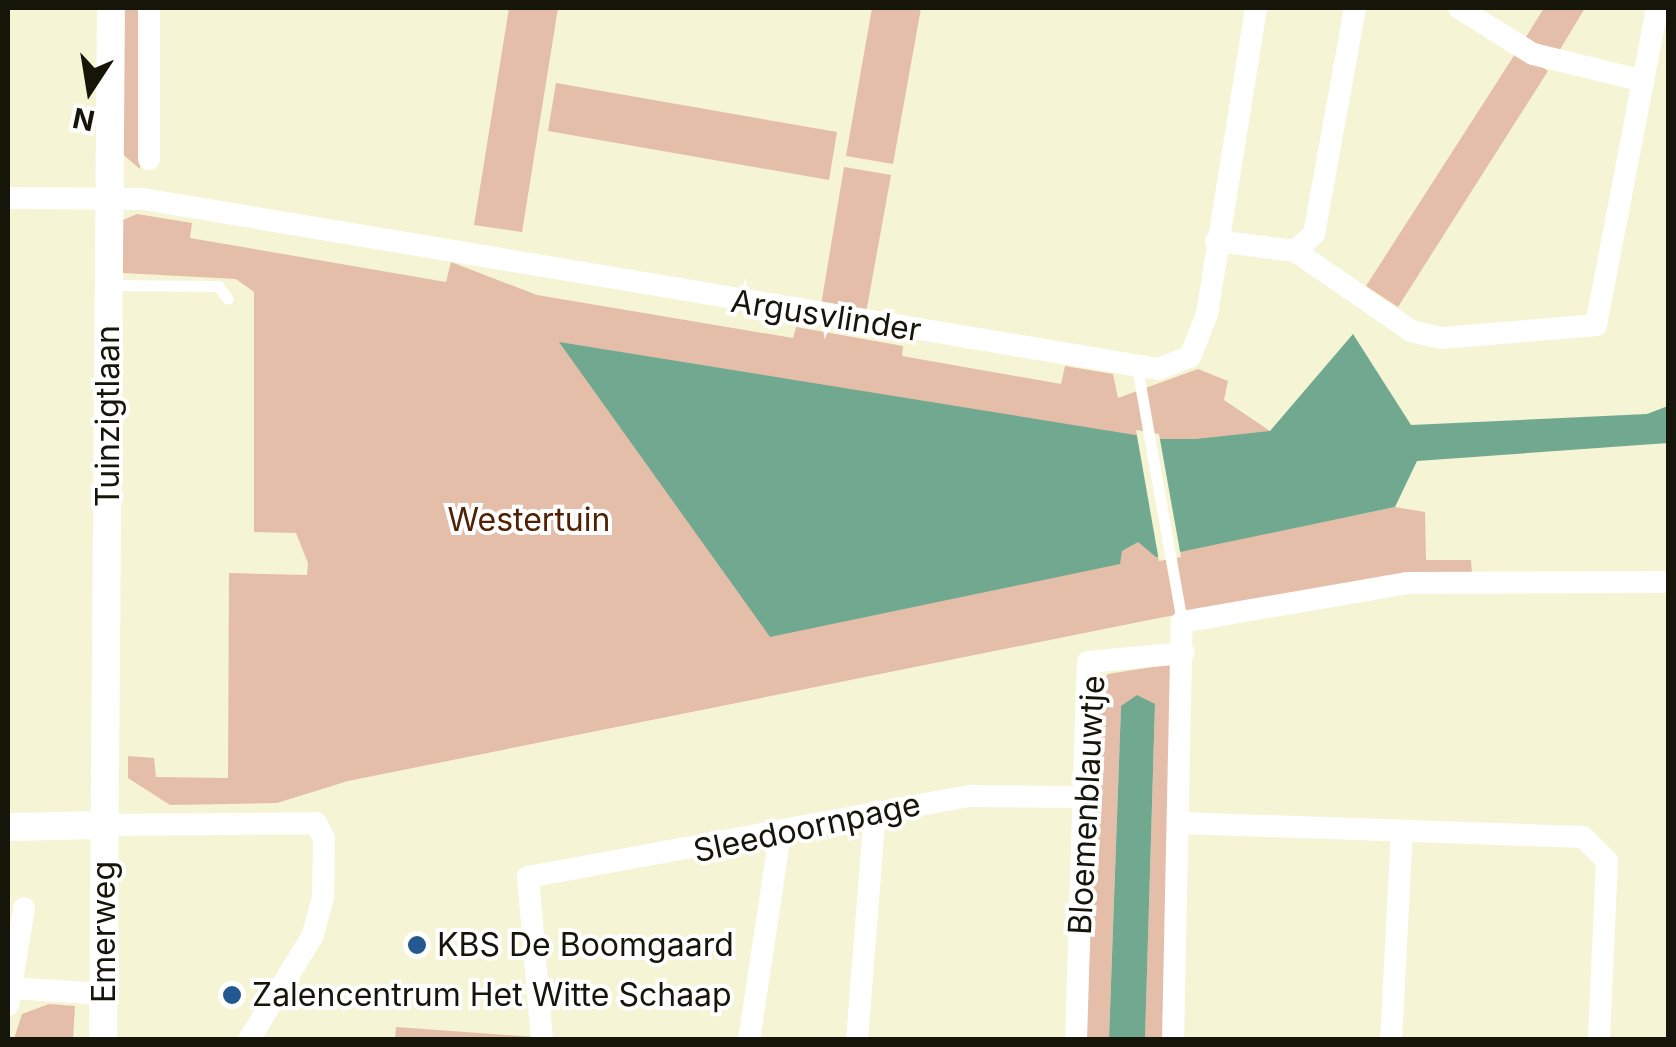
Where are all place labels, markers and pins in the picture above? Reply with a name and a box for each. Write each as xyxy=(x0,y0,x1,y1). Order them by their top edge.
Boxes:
place label: KBS De Boomgaard xyxy=(437,926,734,964)
marker: KBS De Boomgaard xyxy=(406,934,428,956)
place label: Zalencentrum Het Witte Schaap xyxy=(252,976,732,1014)
marker: Zalencentrum Het Witte Schaap xyxy=(221,984,243,1006)

